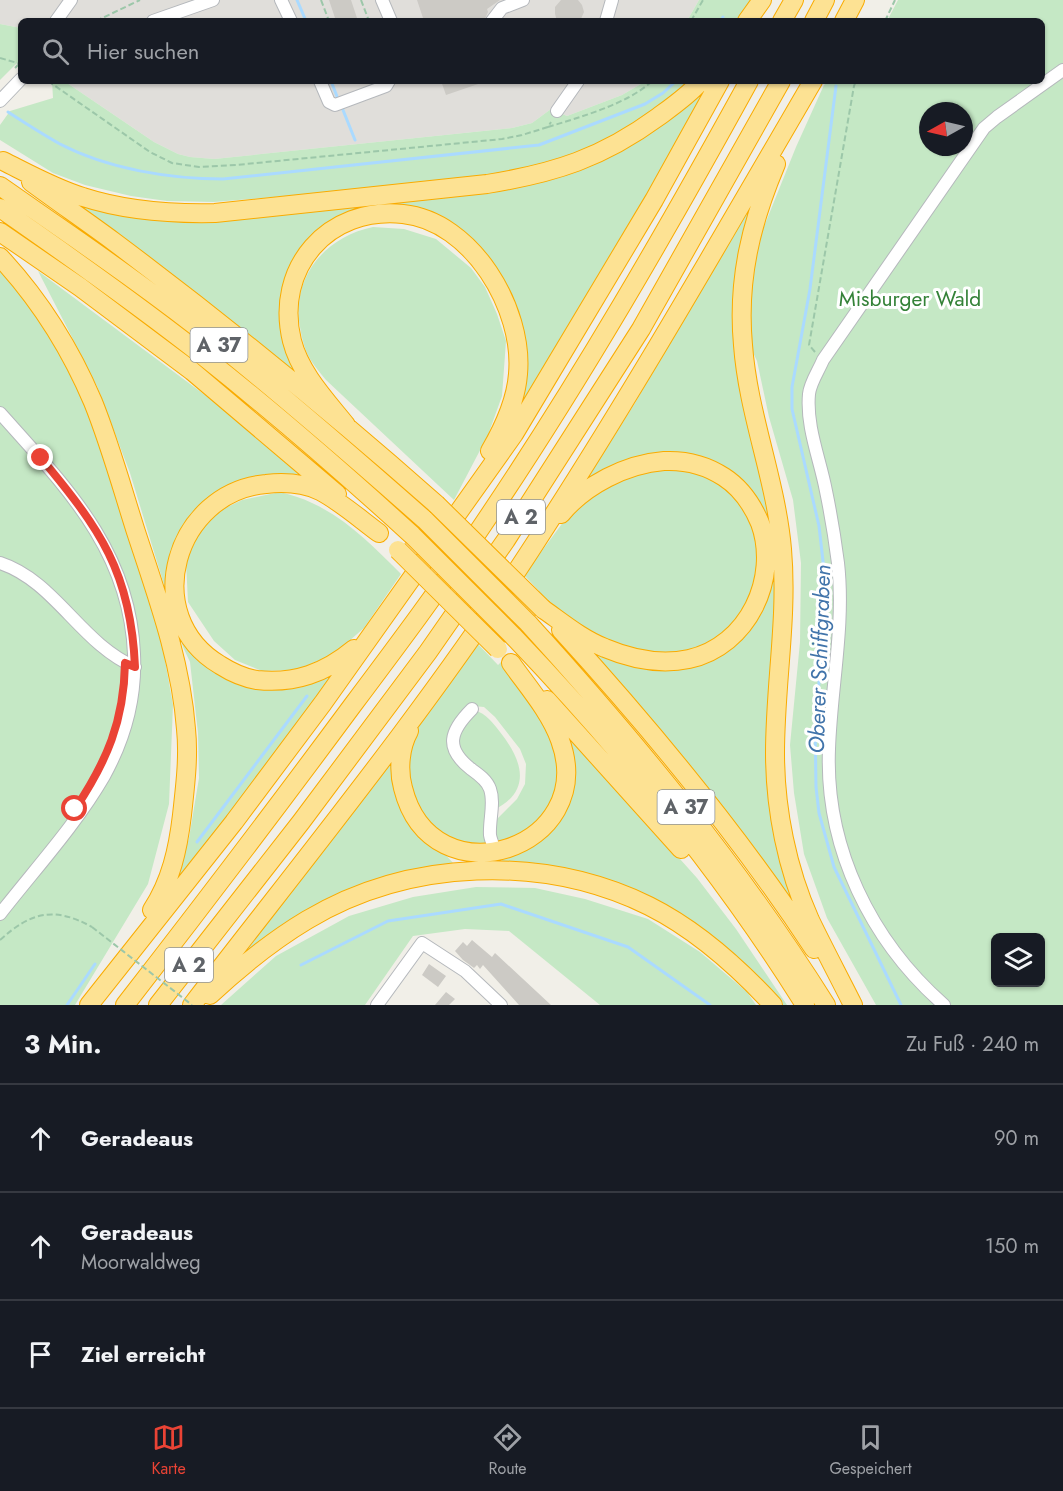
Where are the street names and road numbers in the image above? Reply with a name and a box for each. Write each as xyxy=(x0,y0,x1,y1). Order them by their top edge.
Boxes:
road number: A 37 xyxy=(190,328,248,362)
road number: A 2 xyxy=(497,500,545,534)
road number: A 37 xyxy=(658,790,714,824)
road number: A 2 xyxy=(165,948,213,982)

